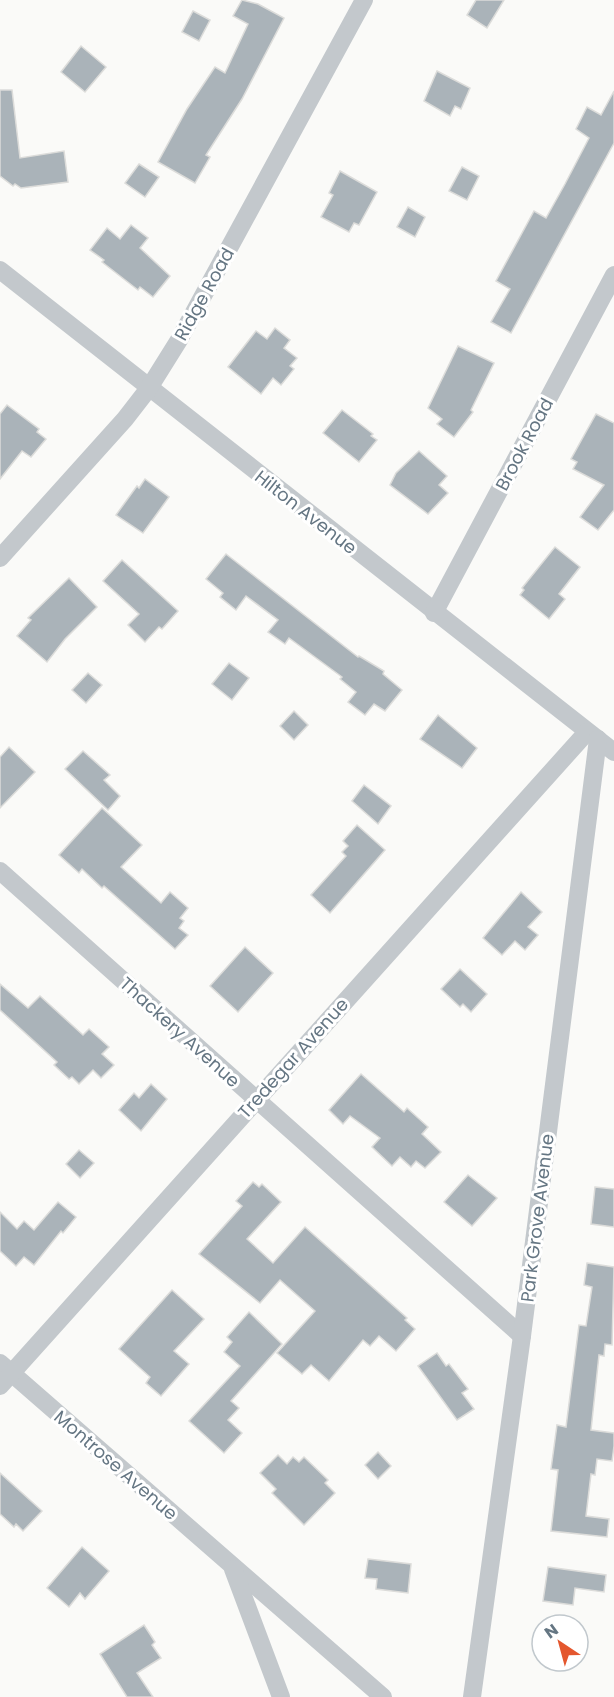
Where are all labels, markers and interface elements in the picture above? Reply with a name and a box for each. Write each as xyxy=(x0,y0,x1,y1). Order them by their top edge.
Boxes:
street label: Ridge Road xyxy=(168,243,240,345)
street label: Brook Road xyxy=(489,393,559,495)
street label: Hilton Avenue xyxy=(250,464,362,560)
street label: Thackery Avenue xyxy=(114,971,246,1093)
street label: Tredegar Avenue xyxy=(232,992,354,1124)
street label: Park Grove Avenue xyxy=(514,1132,560,1304)
street label: Montrose Avenue xyxy=(49,1404,183,1526)
north arrow xyxy=(530,1613,590,1673)
text: N xyxy=(540,1618,563,1644)

